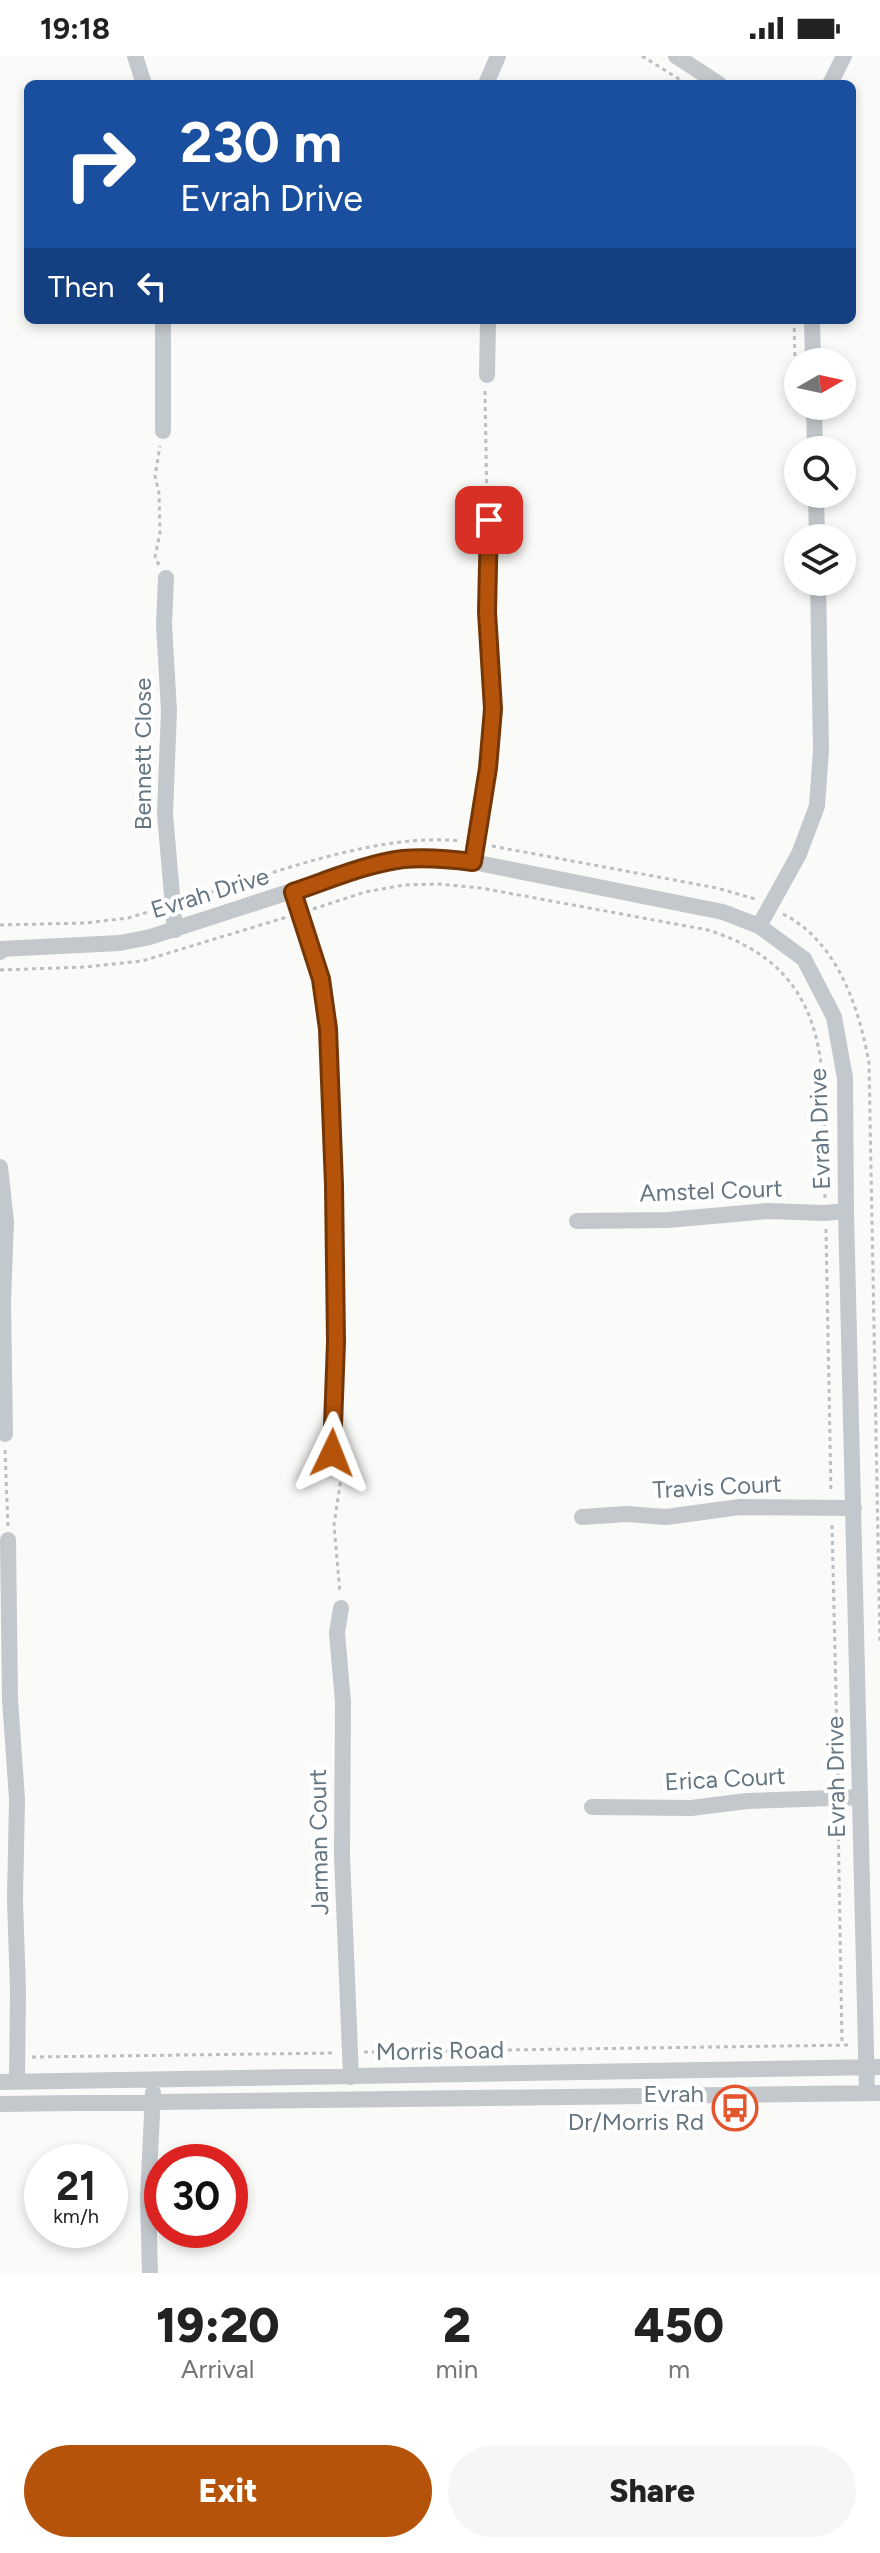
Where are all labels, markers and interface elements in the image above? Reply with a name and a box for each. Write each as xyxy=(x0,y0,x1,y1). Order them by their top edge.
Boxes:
text: 19:18 xyxy=(40,10,110,47)
text: 230 m xyxy=(180,109,342,176)
icon: right xyxy=(48,112,152,216)
text: Evrah Drive xyxy=(180,177,363,220)
icon: left xyxy=(130,264,174,308)
text: Then xyxy=(48,268,114,305)
north arrow xyxy=(784,348,856,420)
map controls xyxy=(784,348,856,596)
button: search xyxy=(784,436,856,508)
pin xyxy=(455,486,523,554)
icon: arrive xyxy=(467,498,511,542)
button: layers xyxy=(784,524,856,596)
street label: Bennett Close xyxy=(128,678,157,830)
street label: Evrah Drive xyxy=(147,861,272,924)
street label: Evrah Drive xyxy=(803,1068,836,1190)
street label: Amstel Court xyxy=(639,1174,783,1207)
position arrow xyxy=(290,1411,374,1495)
street label: Travis Court xyxy=(652,1469,782,1504)
street label: Evrah Drive xyxy=(820,1716,851,1838)
street label: Erica Court xyxy=(664,1761,786,1796)
street label: Jarman Court xyxy=(303,1769,334,1916)
street label: Morris Road xyxy=(376,2035,504,2066)
place label: Evrah Dr/Morris Rd xyxy=(568,2079,704,2136)
bus stop icon: Evrah Dr/Morris Rd xyxy=(711,2084,759,2132)
speed limit sign: 30 xyxy=(144,2144,248,2248)
text: 21 xyxy=(56,2162,96,2210)
text: km/h xyxy=(53,2204,99,2228)
text: 19:20 xyxy=(156,2296,280,2354)
text: 2 xyxy=(443,2296,471,2354)
text: 450 xyxy=(634,2296,724,2354)
text: Arrival xyxy=(181,2353,254,2385)
text: min xyxy=(435,2353,478,2385)
text: m xyxy=(668,2353,690,2385)
button: Exit xyxy=(24,2445,432,2537)
button: Share xyxy=(448,2445,856,2537)

